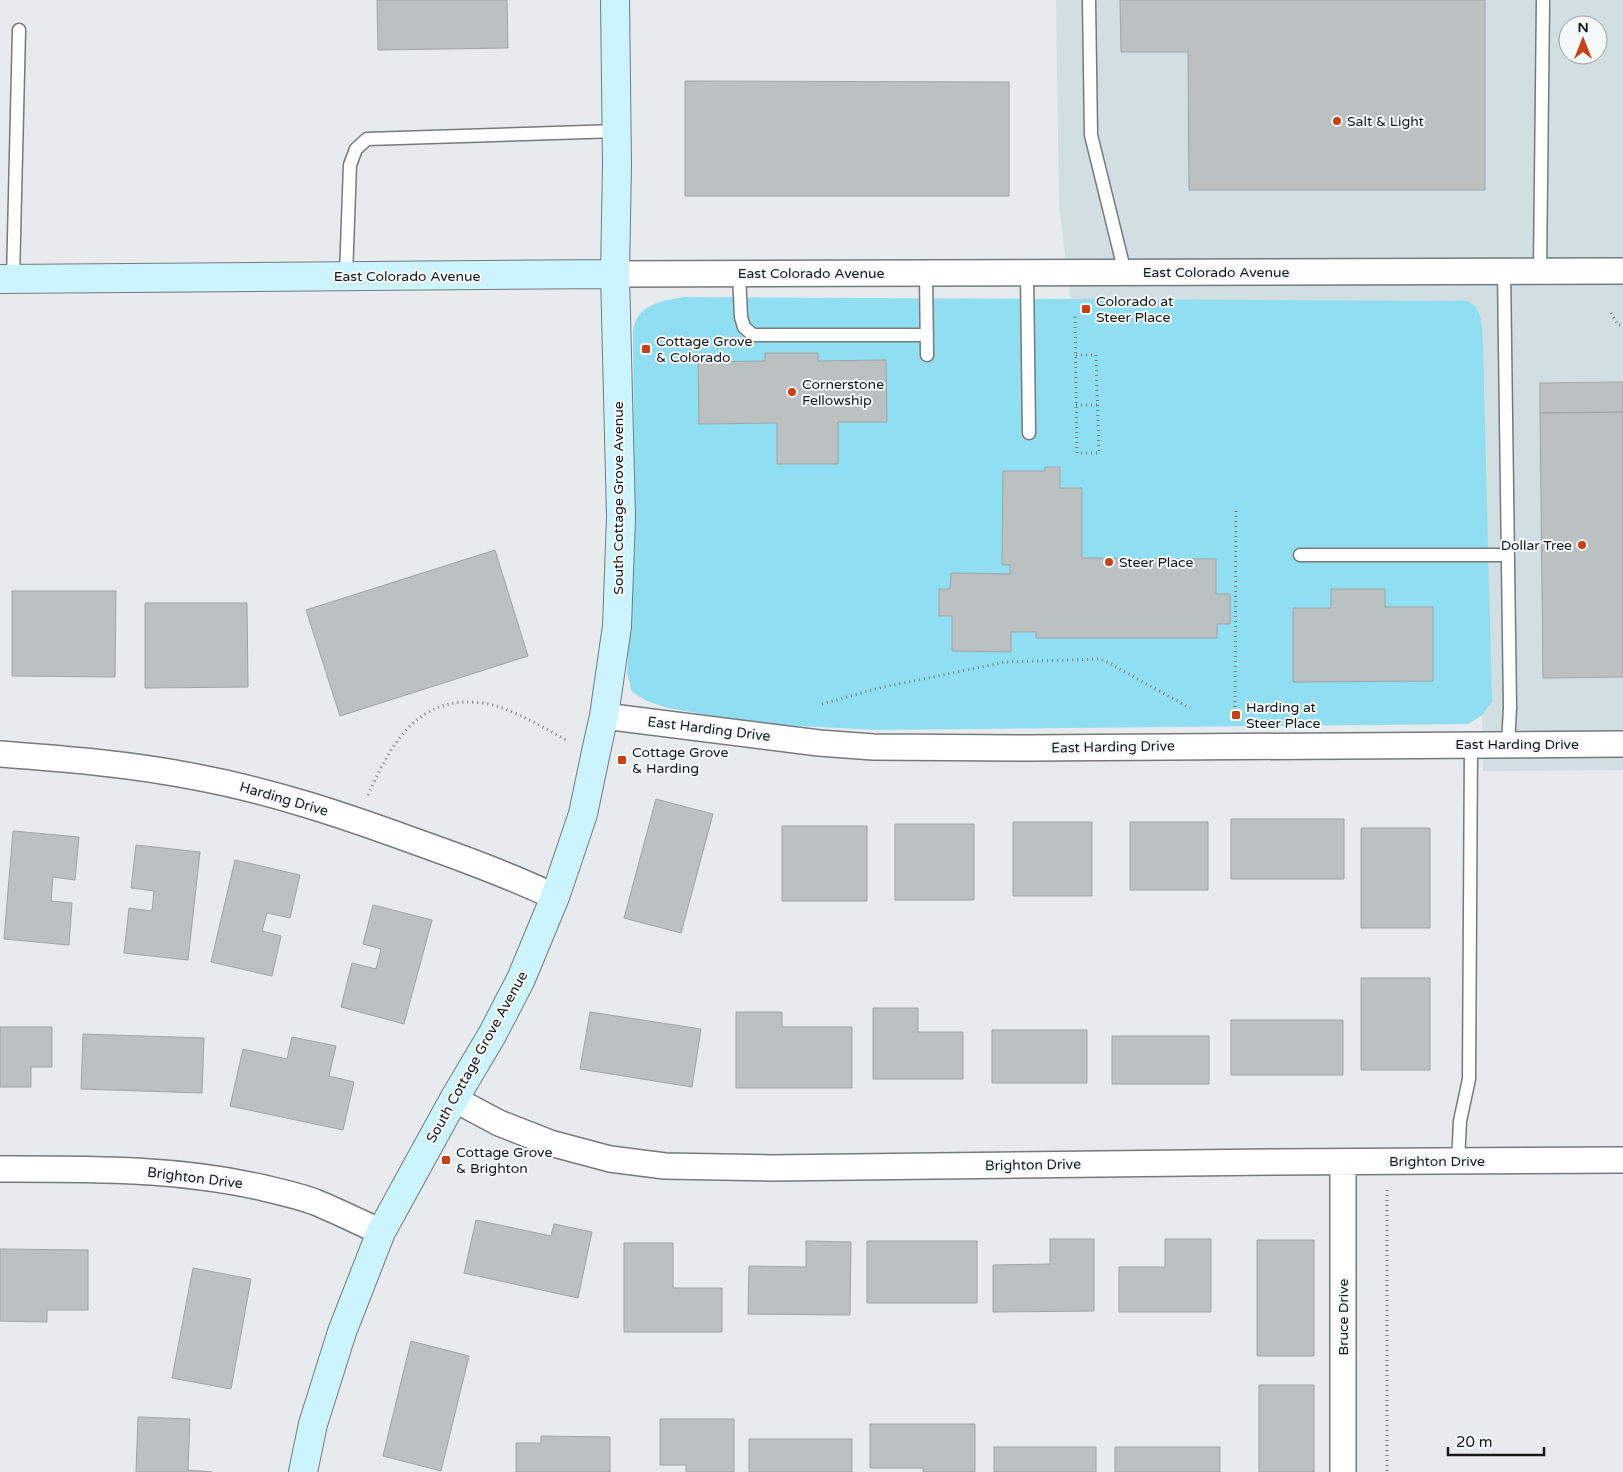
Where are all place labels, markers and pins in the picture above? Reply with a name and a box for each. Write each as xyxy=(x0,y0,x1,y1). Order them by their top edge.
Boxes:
place label: Salt & Light xyxy=(1347,113,1425,130)
marker: Salt & Light xyxy=(1331,115,1343,127)
place label: Colorado at Steer Place xyxy=(1096,293,1174,326)
marker: Colorado at Steer Place xyxy=(1080,303,1092,315)
place label: Cottage Grove & Colorado xyxy=(656,333,752,366)
marker: Cottage Grove & Colorado xyxy=(640,343,652,355)
place label: Cornerstone Fellowship xyxy=(802,376,884,409)
marker: Cornerstone Fellowship xyxy=(786,386,798,398)
place label: Dollar Tree xyxy=(1501,537,1572,554)
marker: Dollar Tree xyxy=(1576,539,1588,551)
place label: Steer Place xyxy=(1119,554,1193,571)
marker: Steer Place xyxy=(1103,556,1115,568)
place label: Harding at Steer Place xyxy=(1246,699,1320,732)
marker: Harding at Steer Place xyxy=(1230,709,1242,721)
place label: Cottage Grove & Harding xyxy=(632,744,728,777)
marker: Cottage Grove & Harding xyxy=(616,754,628,766)
place label: Cottage Grove & Brighton xyxy=(456,1144,552,1177)
marker: Cottage Grove & Brighton xyxy=(440,1154,452,1166)

